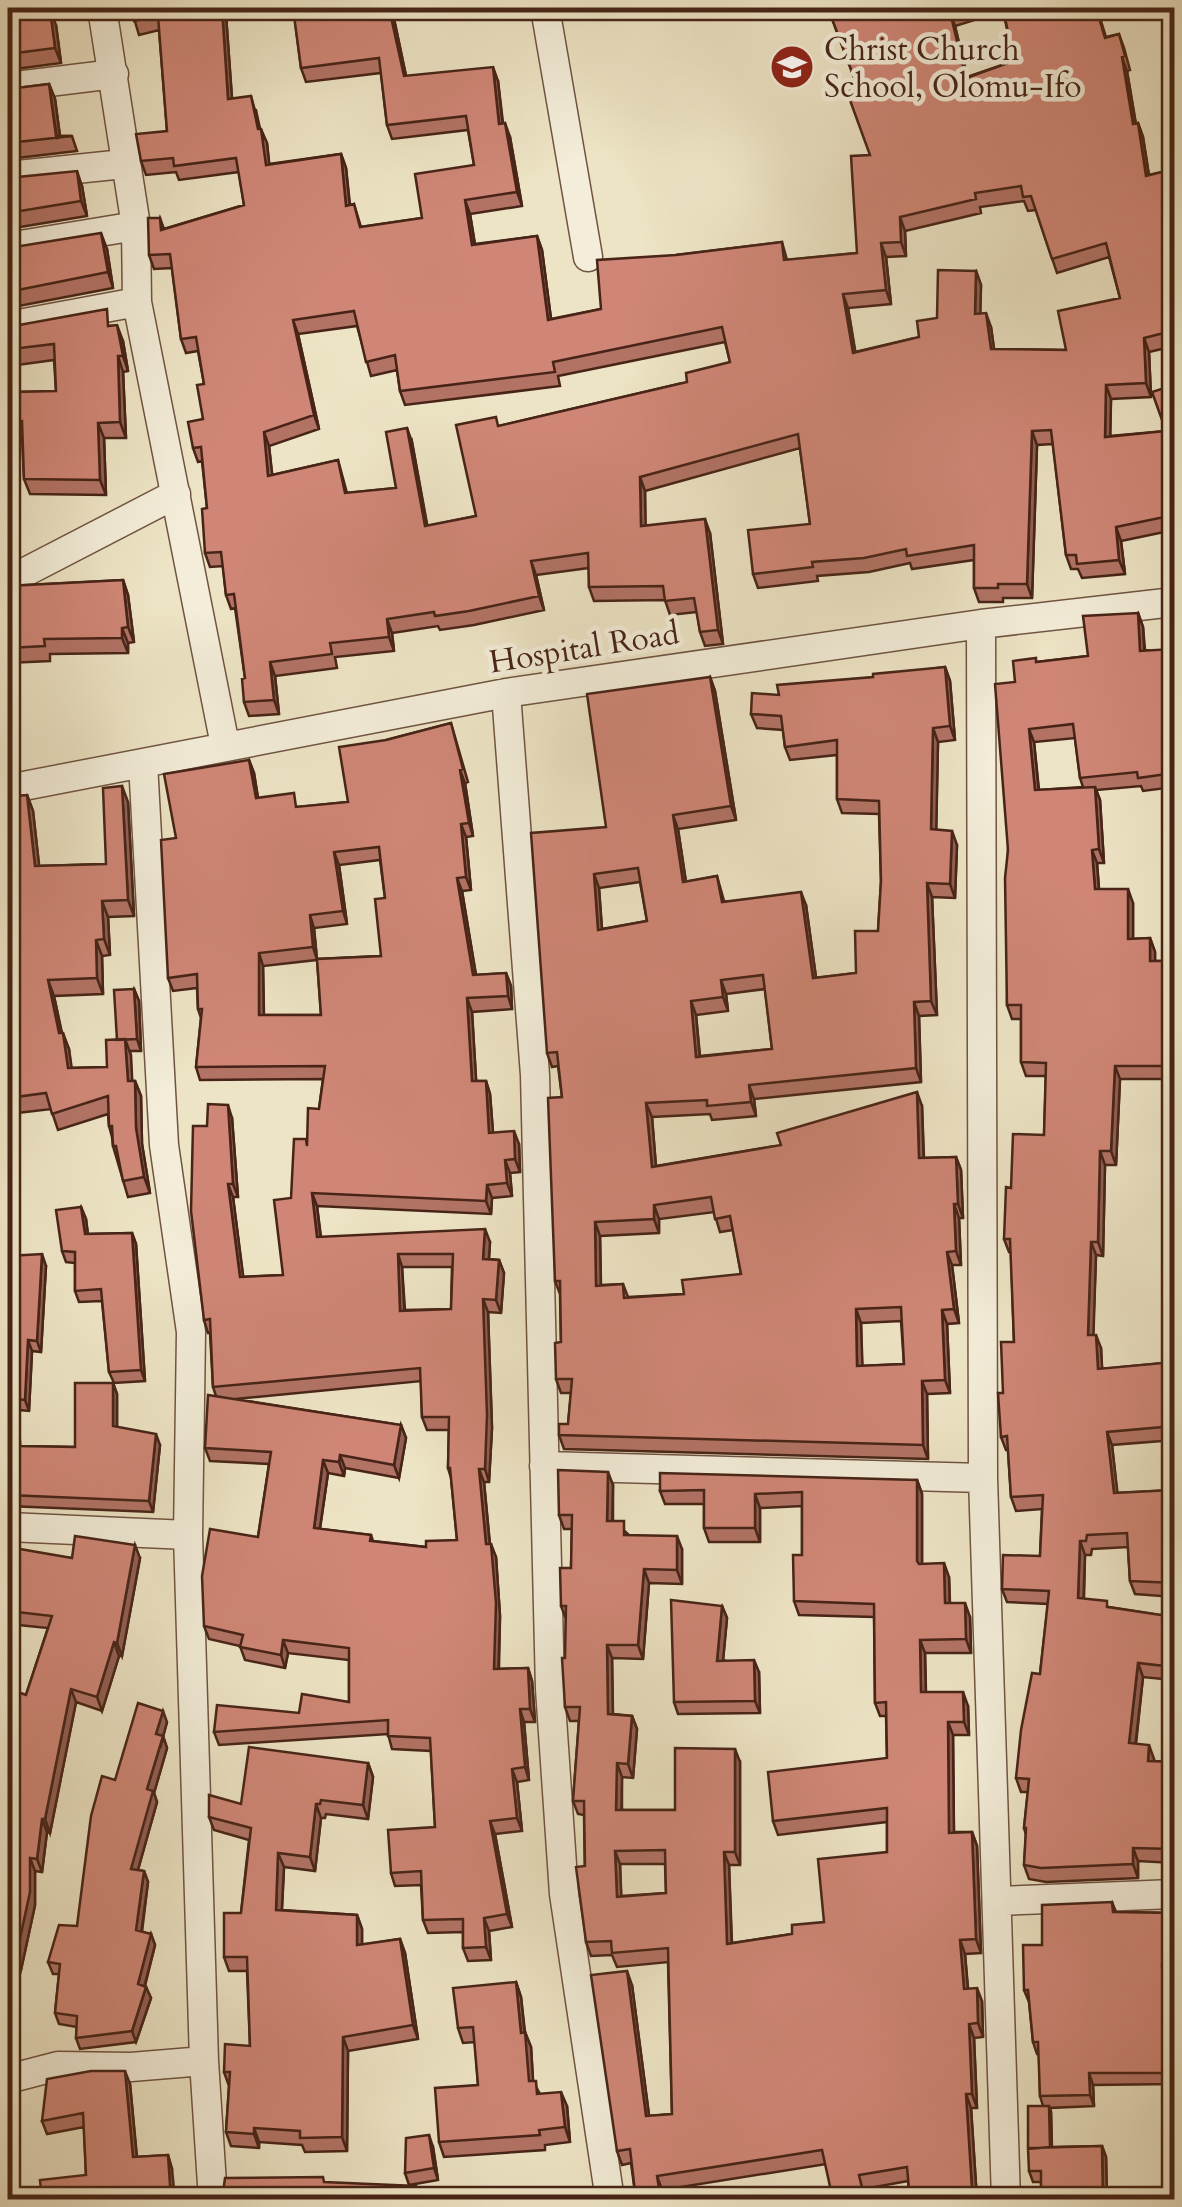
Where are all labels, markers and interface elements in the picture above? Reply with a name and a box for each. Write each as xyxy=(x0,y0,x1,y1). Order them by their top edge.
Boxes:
place label: Christ Church School, Olomu-Ifo xyxy=(824,28,1082,109)
school or university icon: Christ Church School, Olomu-Ifo xyxy=(769,44,815,90)
street label: Hospital Road xyxy=(486,611,682,685)

